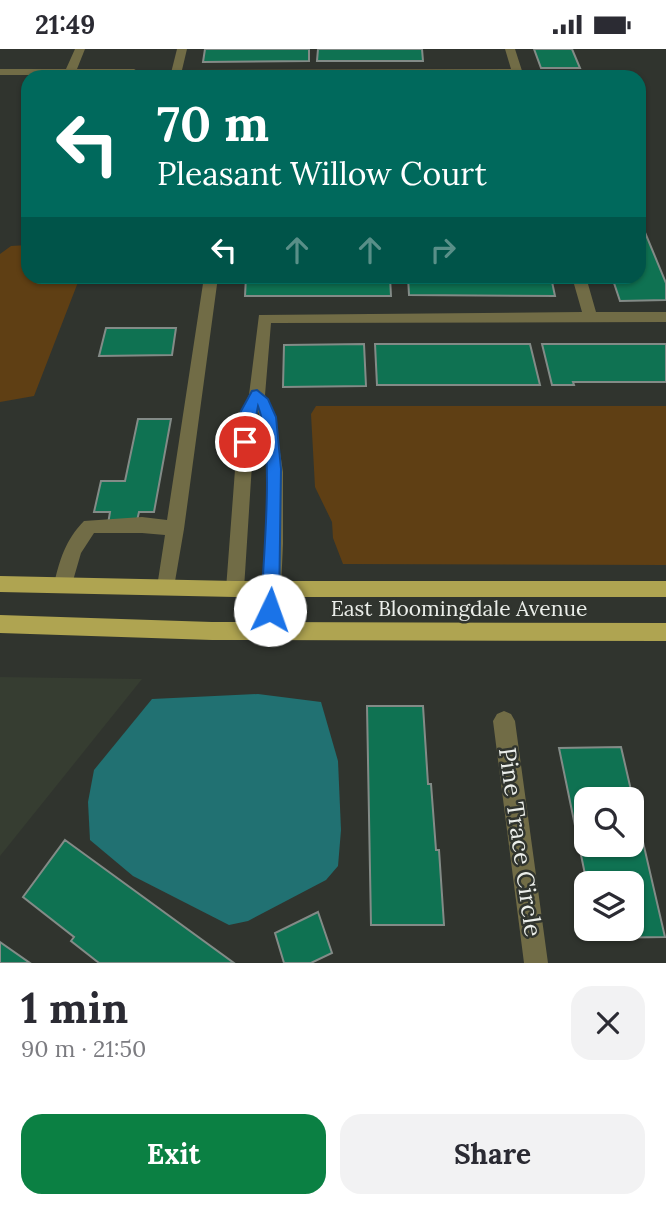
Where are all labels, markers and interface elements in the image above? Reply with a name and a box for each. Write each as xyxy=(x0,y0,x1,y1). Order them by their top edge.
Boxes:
text: 21:49 xyxy=(35,8,95,41)
text: 70 m xyxy=(157,92,269,154)
icon: left xyxy=(42,98,133,189)
text: Pleasant Willow Court xyxy=(157,153,487,194)
icon: left xyxy=(205,231,243,269)
icon: ahead xyxy=(278,231,316,269)
icon: ahead xyxy=(351,231,389,269)
icon: right xyxy=(424,231,462,269)
pin xyxy=(215,412,275,472)
icon: arrive xyxy=(226,423,264,461)
position arrow xyxy=(233,573,307,647)
street label: East Bloomingdale Avenue xyxy=(331,595,587,622)
street label: Pine Trace Circle xyxy=(492,745,549,939)
map controls xyxy=(574,787,644,941)
button: search xyxy=(574,787,644,857)
button: layers xyxy=(574,871,644,941)
text: 1 min xyxy=(21,981,128,1035)
button: close xyxy=(571,986,645,1060)
text: 90 m · 21:50 xyxy=(21,1034,146,1063)
button: Exit xyxy=(21,1114,326,1194)
button: Share xyxy=(340,1114,645,1194)

